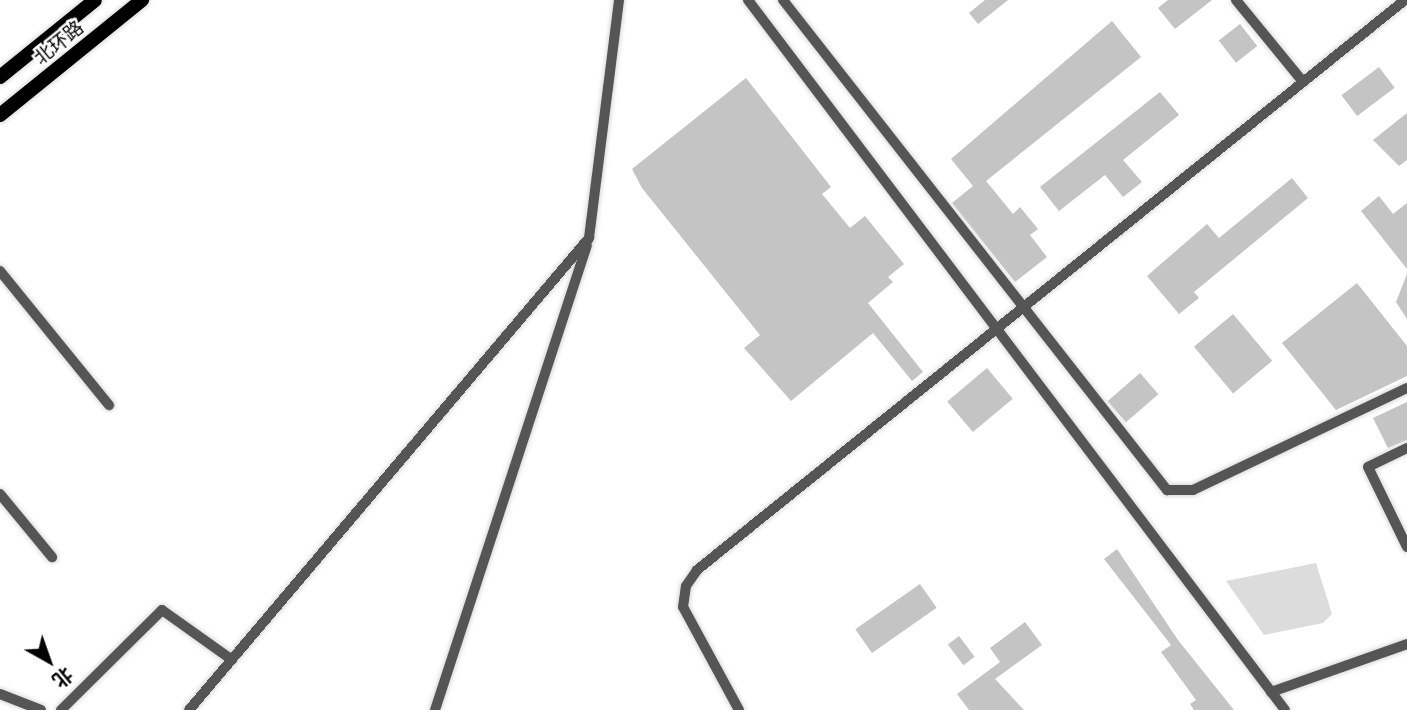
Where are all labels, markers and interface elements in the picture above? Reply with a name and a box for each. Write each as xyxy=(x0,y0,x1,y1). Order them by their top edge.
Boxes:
street label: 北环路 xyxy=(30,16,88,70)
north arrow xyxy=(14,626,84,696)
text: 北 xyxy=(48,662,78,693)

